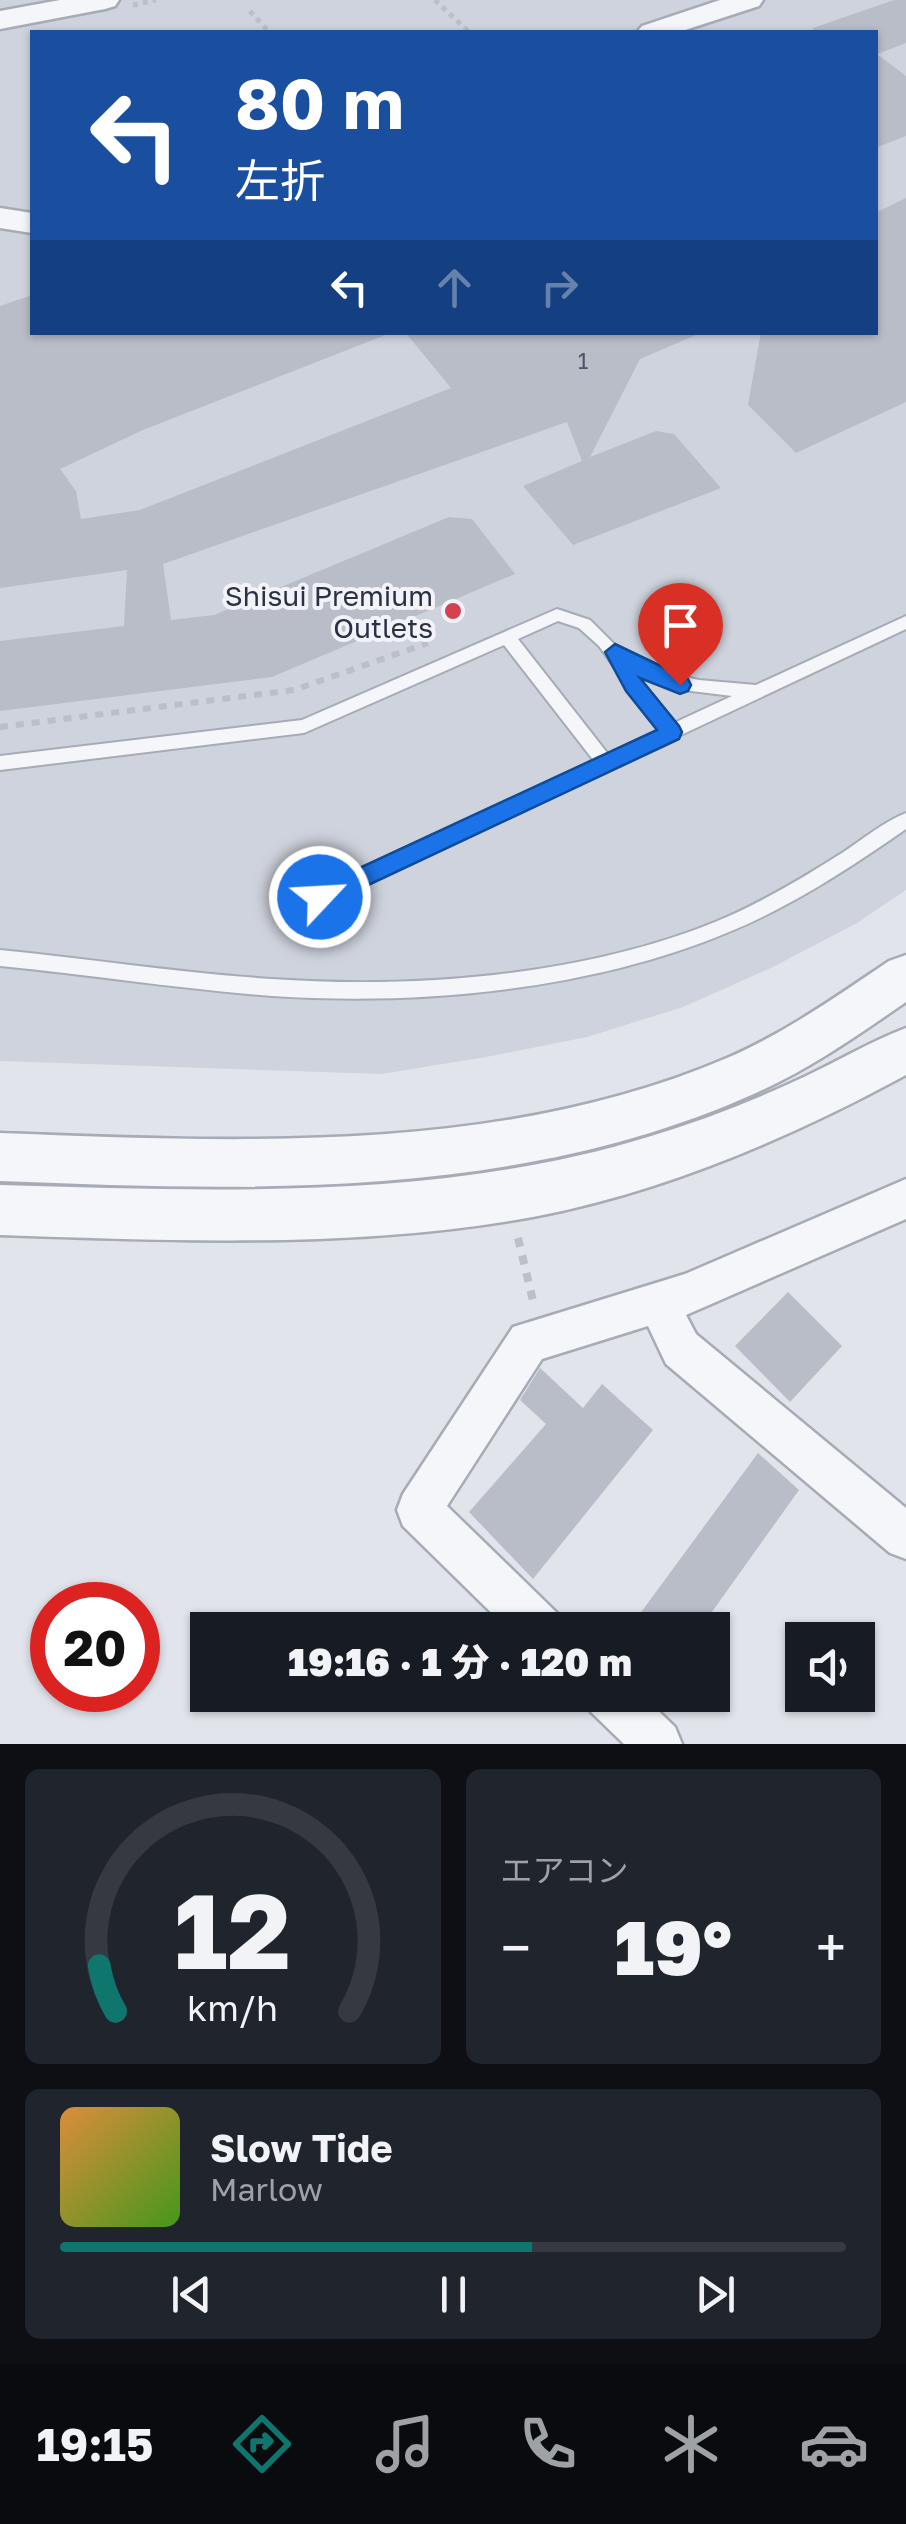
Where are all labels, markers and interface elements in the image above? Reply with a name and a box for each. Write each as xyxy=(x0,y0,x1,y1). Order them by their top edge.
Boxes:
text: 80 m xyxy=(235,60,404,144)
icon: left xyxy=(70,70,200,200)
text: 左折 xyxy=(235,153,325,207)
icon: left xyxy=(322,260,377,315)
icon: ahead xyxy=(427,260,482,315)
icon: right xyxy=(532,260,587,315)
house number: 1 xyxy=(578,347,589,374)
place label: Shisui Premium Outlets xyxy=(225,579,433,644)
pin xyxy=(638,583,723,686)
icon: arrive xyxy=(653,598,708,653)
marker: Shisui Premium Outlets xyxy=(442,600,464,622)
position arrow xyxy=(268,845,372,949)
speed limit sign: 20 xyxy=(30,1582,160,1712)
map controls xyxy=(785,1622,875,1712)
button: sound xyxy=(785,1622,875,1712)
text: 19:16 · 1 分 · 120 m xyxy=(288,1639,632,1684)
text: エアコン xyxy=(501,1851,629,1889)
text: 12 xyxy=(174,1867,291,1992)
text: 19° xyxy=(614,1901,732,1992)
text: − xyxy=(501,1914,531,1980)
text: + xyxy=(816,1914,846,1980)
text: km/h xyxy=(187,1986,278,2029)
text: Slow Tide xyxy=(210,2125,393,2170)
text: Marlow xyxy=(210,2170,323,2208)
icon: previous xyxy=(164,2267,219,2322)
icon: pause xyxy=(426,2267,481,2322)
icon: next xyxy=(688,2267,743,2322)
icon: directions xyxy=(227,2409,297,2479)
icon: music xyxy=(370,2409,440,2479)
icon: phone xyxy=(513,2409,583,2479)
icon: climate xyxy=(656,2409,726,2479)
icon: car xyxy=(799,2409,869,2479)
text: 19:15 xyxy=(37,2417,153,2471)

